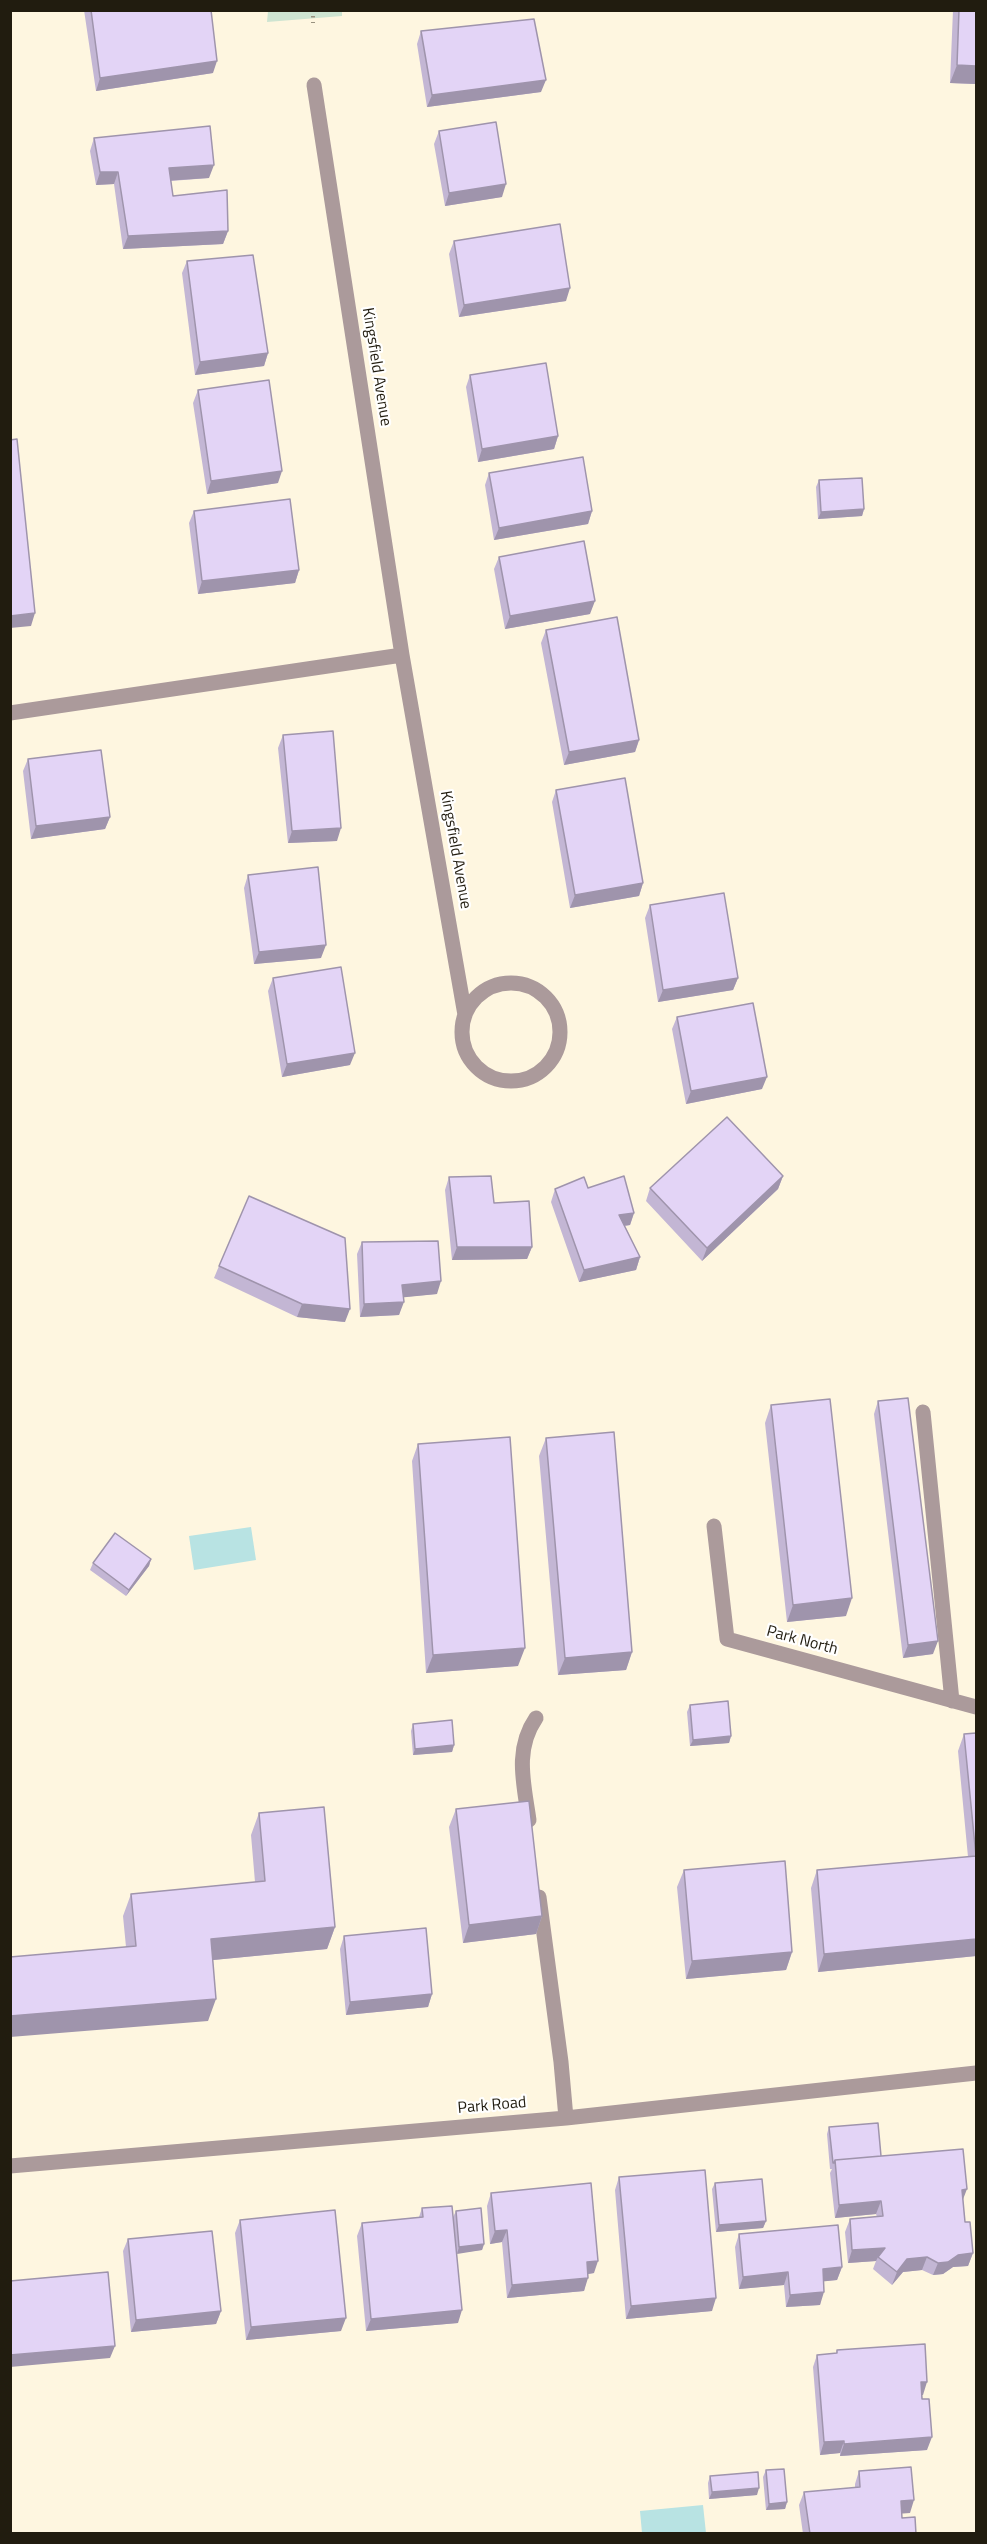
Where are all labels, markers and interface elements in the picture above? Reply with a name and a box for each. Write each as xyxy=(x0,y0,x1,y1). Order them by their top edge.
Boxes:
street label: Kingsfield Avenue xyxy=(357,306,395,428)
street label: Kingsfield Avenue xyxy=(435,790,475,910)
street label: Park North xyxy=(764,1622,840,1660)
street label: Park Road xyxy=(457,2093,527,2119)

